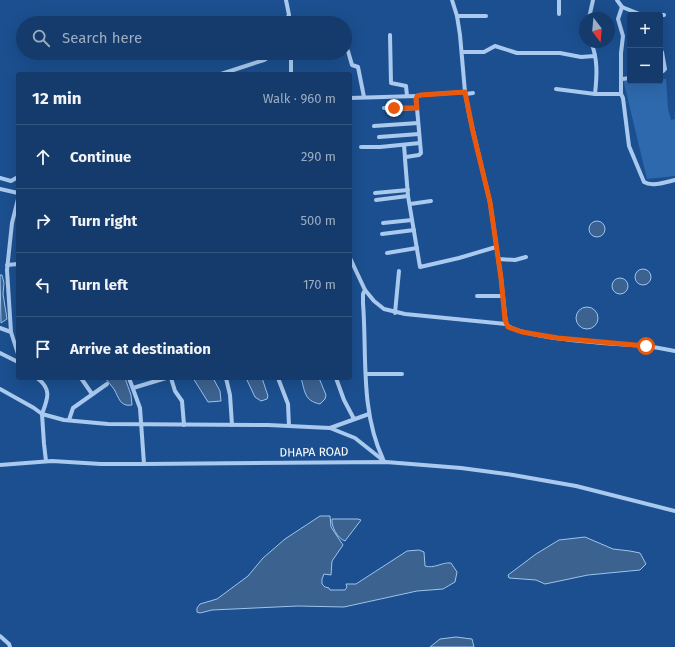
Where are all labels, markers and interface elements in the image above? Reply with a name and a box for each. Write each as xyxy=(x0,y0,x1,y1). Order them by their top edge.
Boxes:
north arrow xyxy=(579,12,615,48)
map controls xyxy=(627,12,663,84)
button: + xyxy=(627,12,663,48)
search box xyxy=(16,16,352,60)
icon: search xyxy=(30,27,52,49)
text: Search here xyxy=(62,29,142,47)
button: − xyxy=(627,48,663,84)
text: 12 min xyxy=(32,88,82,109)
text: Walk · 960 m xyxy=(263,91,336,106)
route end xyxy=(385,99,403,117)
icon: ahead xyxy=(32,146,54,168)
text: Continue xyxy=(70,148,131,166)
text: 290 m xyxy=(301,149,336,164)
icon: right xyxy=(32,210,54,232)
text: Turn right xyxy=(70,212,137,230)
text: 500 m xyxy=(300,213,336,228)
icon: left xyxy=(32,274,54,296)
text: Turn left xyxy=(70,276,128,294)
text: 170 m xyxy=(303,277,336,292)
route start xyxy=(637,337,655,355)
icon: arrive xyxy=(32,338,54,360)
text: Arrive at destination xyxy=(70,340,211,358)
street label: DHAPA ROAD xyxy=(279,444,349,460)

